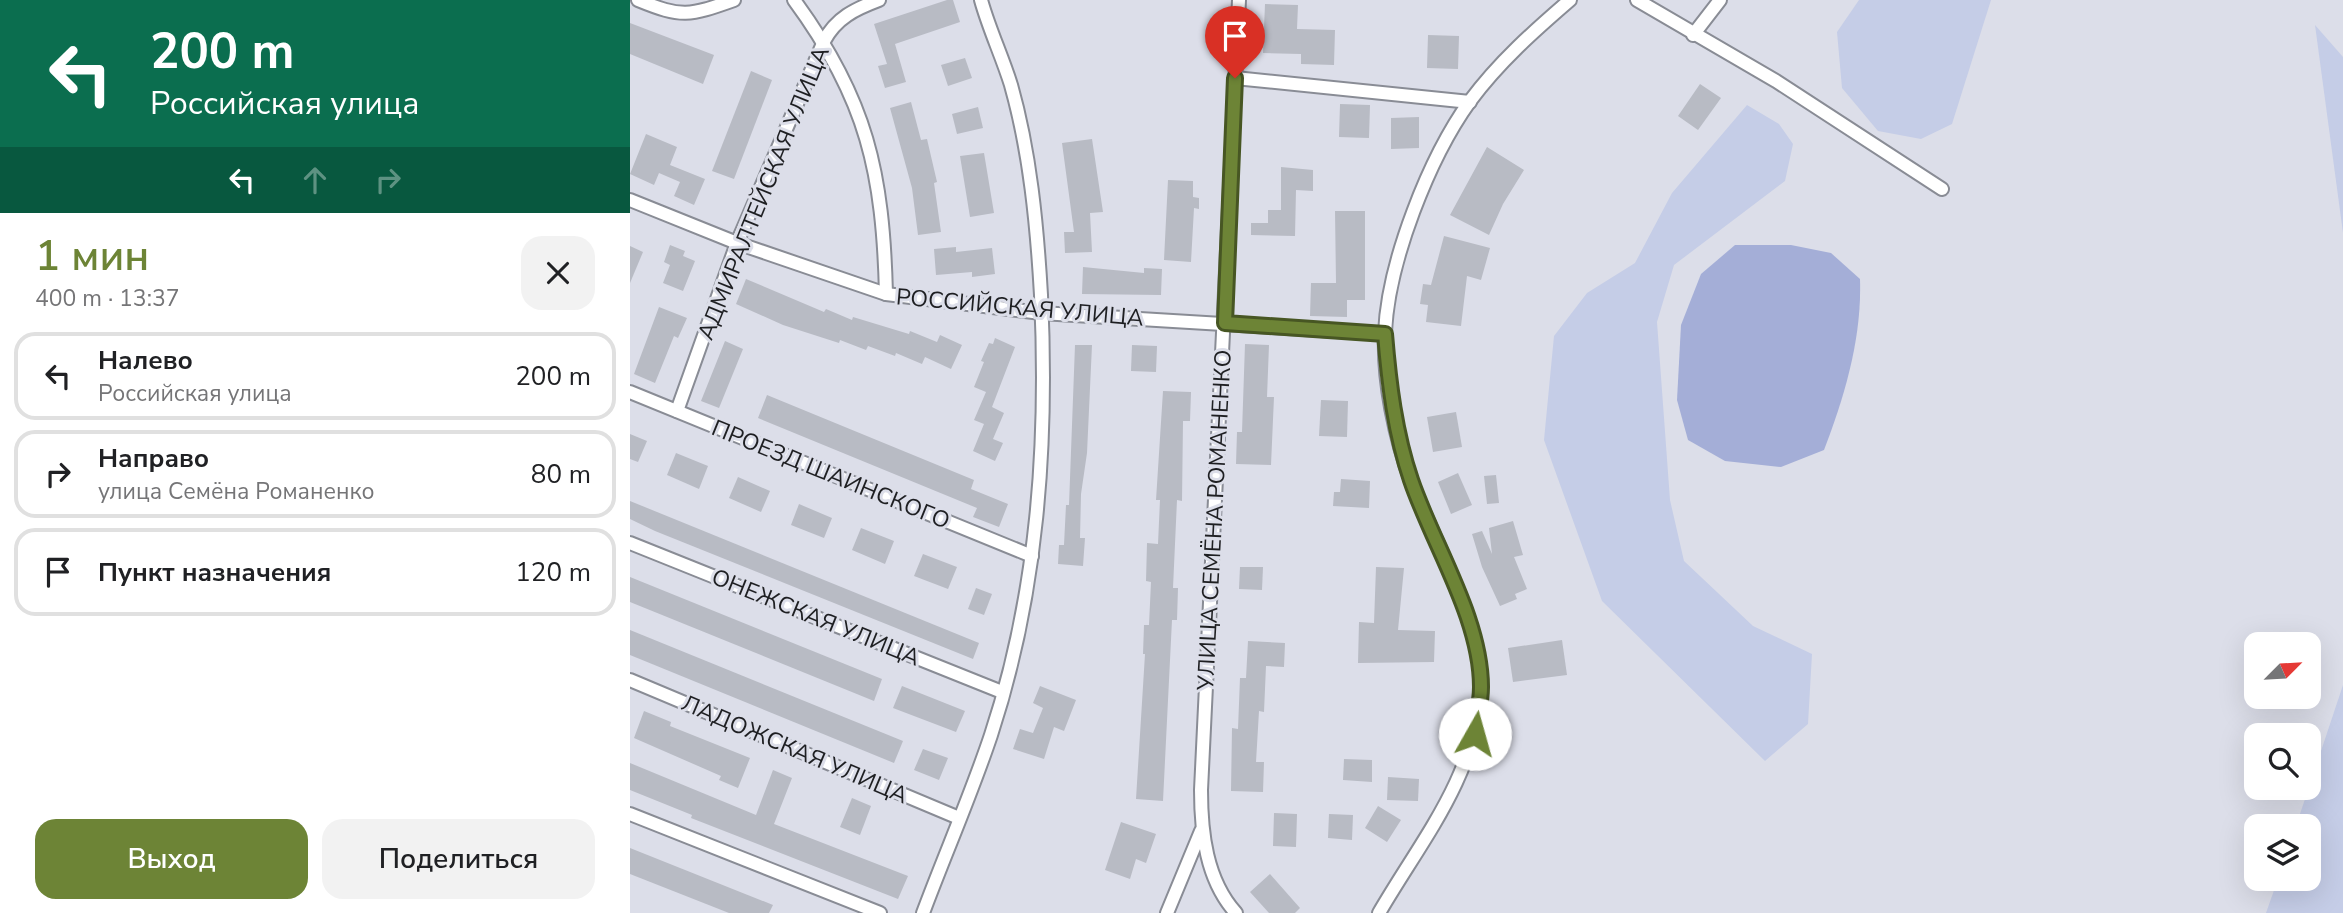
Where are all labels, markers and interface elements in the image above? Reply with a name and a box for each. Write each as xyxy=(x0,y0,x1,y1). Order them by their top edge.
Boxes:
pin xyxy=(1205,6,1265,78)
icon: arrive xyxy=(1216,17,1254,55)
text: 200 m xyxy=(150,18,294,85)
icon: left xyxy=(35,28,126,119)
street label: АДМИРАЛТЕЙСКАЯ УЛИЦА xyxy=(690,42,837,345)
text: Российская улица xyxy=(150,82,419,125)
icon: left xyxy=(223,161,261,199)
icon: ahead xyxy=(296,161,334,199)
icon: right xyxy=(369,161,407,199)
text: 1 мин xyxy=(35,228,149,285)
button: close xyxy=(521,236,595,310)
street label: РОССИЙСКАЯ УЛИЦА xyxy=(895,281,1145,334)
text: 400 m · 13:37 xyxy=(35,283,180,314)
text: Налево xyxy=(98,343,193,378)
street label: УЛИЦА СЕМЁНА РОМАНЕНКО xyxy=(1190,349,1239,692)
icon: left xyxy=(39,357,77,395)
text: 200 m xyxy=(515,359,591,394)
text: Российская улица xyxy=(98,378,292,409)
street label: ПРОЕЗД ШАИНСКОГО xyxy=(707,412,955,536)
text: Направо xyxy=(98,441,209,476)
icon: right xyxy=(39,455,77,493)
text: 80 m xyxy=(531,457,591,492)
text: улица Семёна Романенко xyxy=(98,476,375,507)
icon: arrive xyxy=(39,553,77,591)
text: Пункт назначения xyxy=(98,555,331,590)
text: 120 m xyxy=(515,555,591,590)
street label: ОНЕЖСКАЯ УЛИЦА xyxy=(707,561,925,674)
north arrow xyxy=(2244,632,2320,709)
map controls xyxy=(2244,632,2321,891)
street label: ЛАДОЖСКАЯ УЛИЦА xyxy=(677,688,913,811)
position arrow xyxy=(1438,697,1512,771)
button: search xyxy=(2244,723,2321,800)
button: layers xyxy=(2244,814,2321,891)
button: Выход xyxy=(35,819,308,899)
button: Поделиться xyxy=(322,819,595,899)

